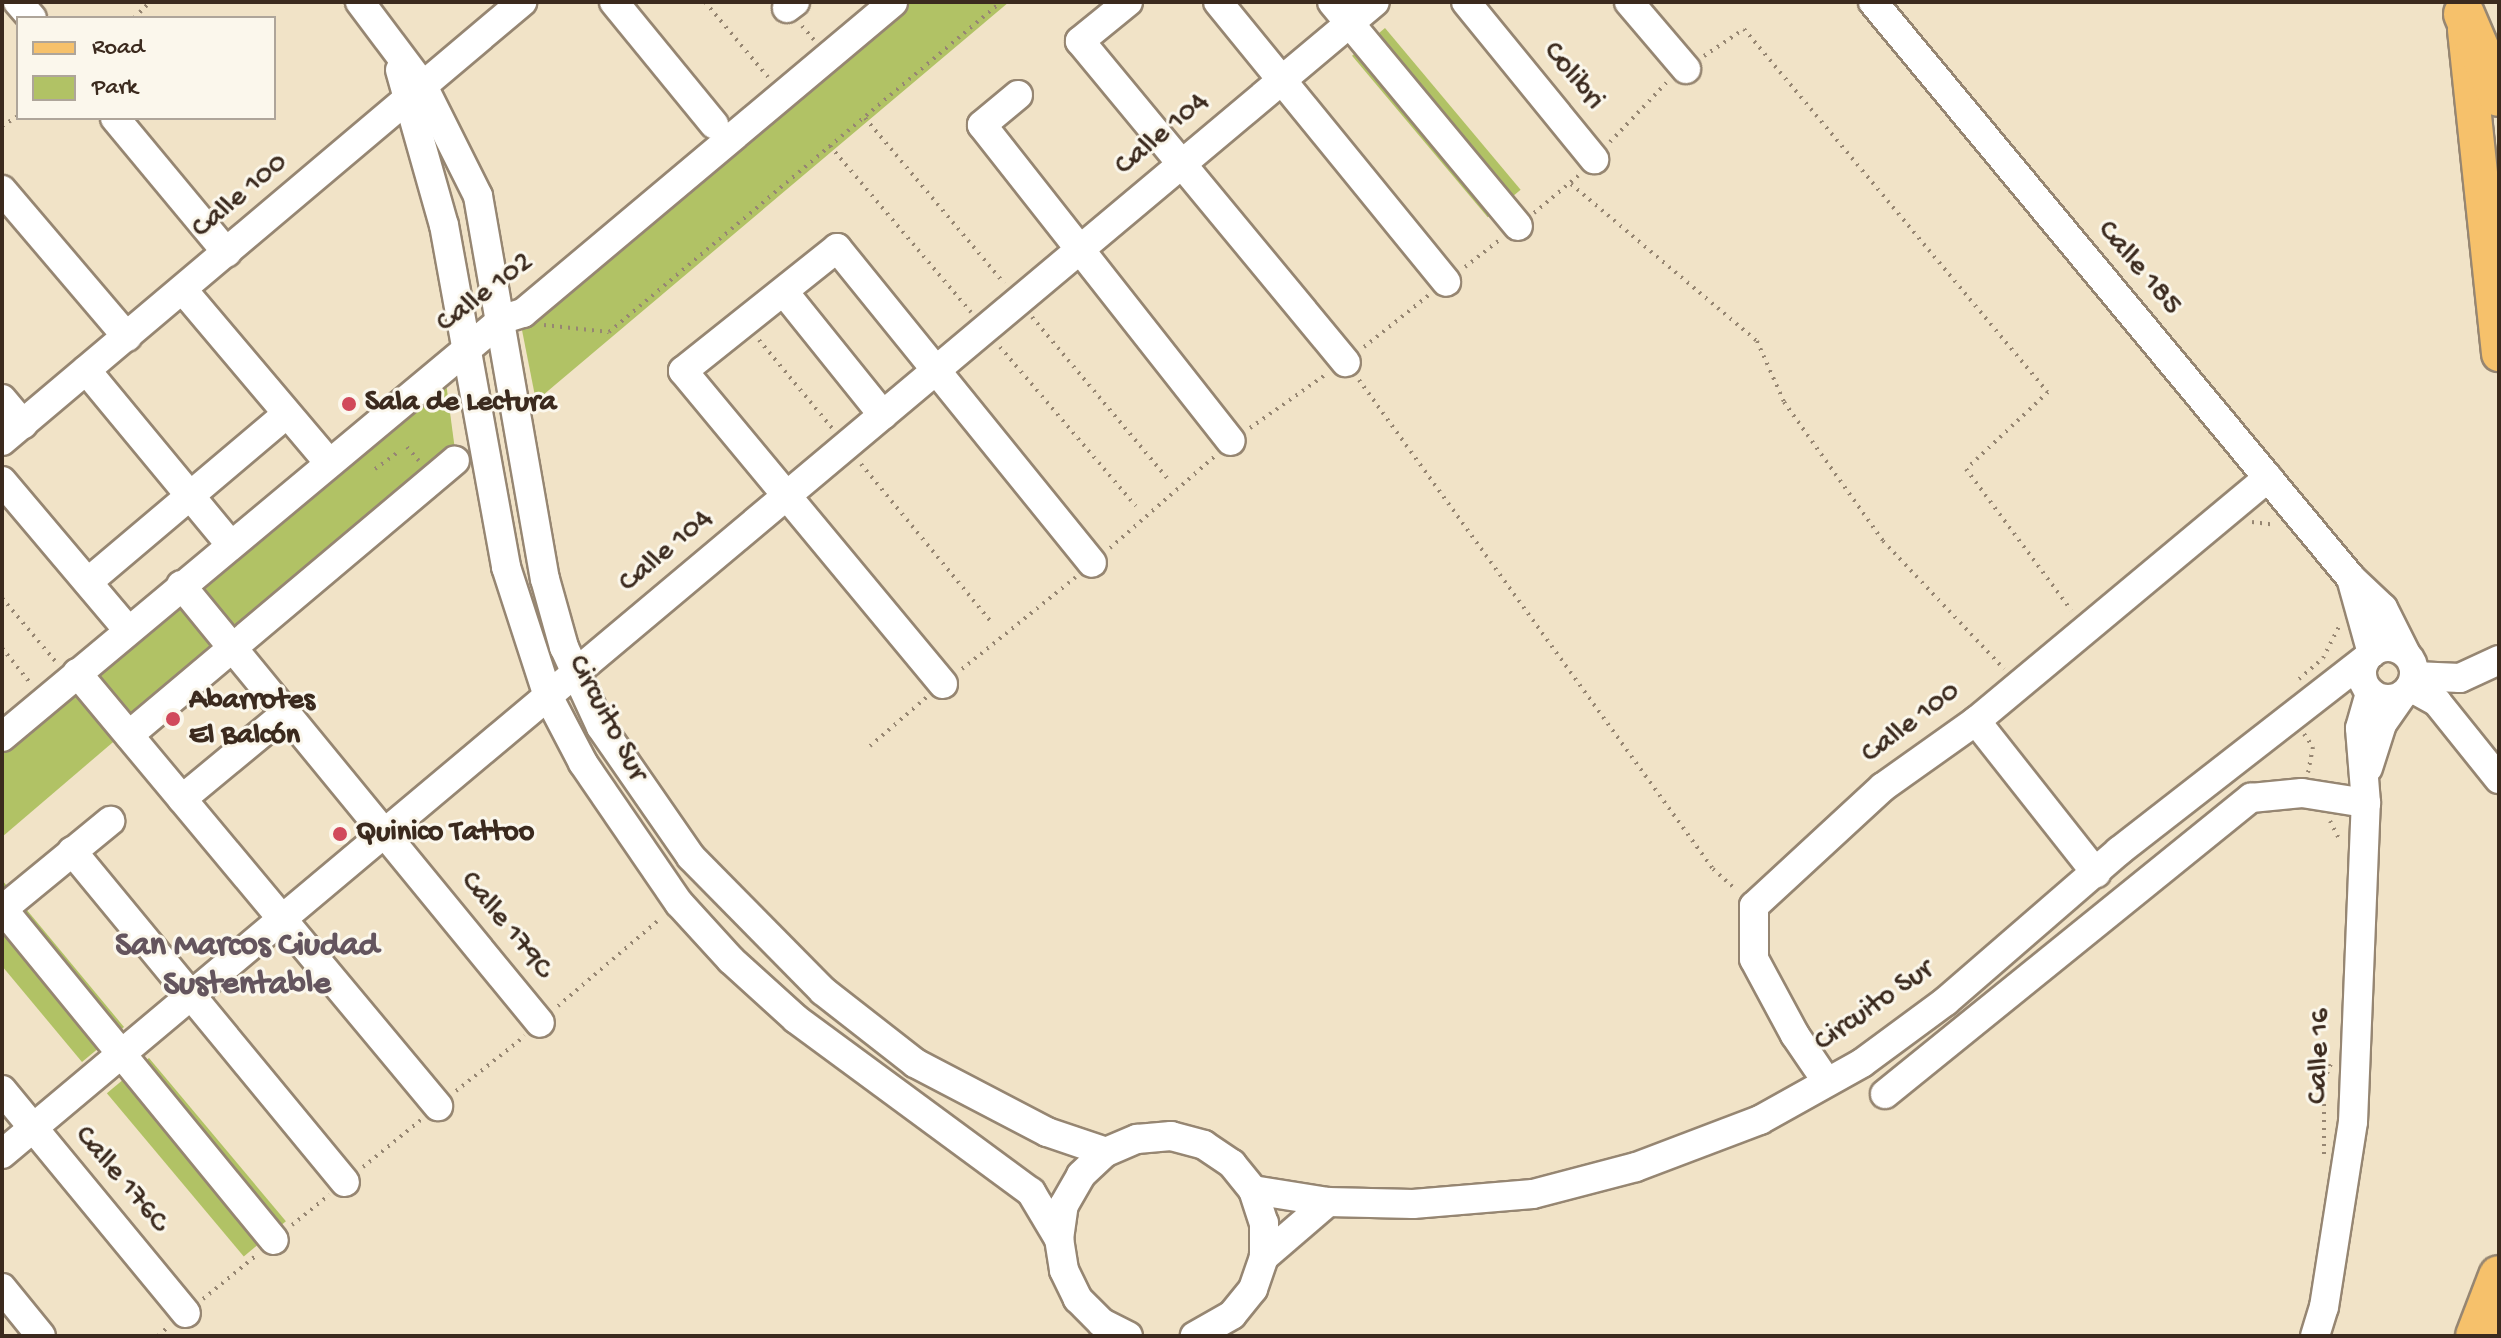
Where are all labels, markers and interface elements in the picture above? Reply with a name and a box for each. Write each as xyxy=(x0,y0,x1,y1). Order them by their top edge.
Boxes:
legend xyxy=(16,16,276,120)
text: Road xyxy=(92,34,144,63)
street label: Colibri xyxy=(1533,35,1611,119)
text: Park xyxy=(92,74,138,103)
street label: Calle 104 xyxy=(1109,85,1217,185)
street label: Calle 100 xyxy=(185,146,297,248)
street label: Calle 185 xyxy=(2088,214,2188,324)
street label: Calle 102 xyxy=(430,246,542,342)
place label: Sala de Lectura xyxy=(365,386,556,422)
marker: Sala de Lectura xyxy=(340,395,358,413)
street label: Calle 104 xyxy=(613,502,721,602)
street label: Circuito Sur xyxy=(558,650,654,788)
street label: Calle 100 xyxy=(1855,675,1969,773)
place label: Abarrotes El Balcón xyxy=(189,684,315,754)
marker: Abarrotes El Balcón xyxy=(164,710,182,728)
place label: Quinico Tattoo xyxy=(356,816,534,852)
marker: Quinico Tattoo xyxy=(331,825,349,843)
street label: Calle 179C xyxy=(451,865,559,987)
district label: San Marcos Ciudad Sustentable xyxy=(115,927,379,1006)
street label: Circuito Sur xyxy=(1808,953,1942,1061)
street label: Calle 16 xyxy=(2301,1007,2341,1105)
street label: Calle 176C xyxy=(65,1119,175,1241)

